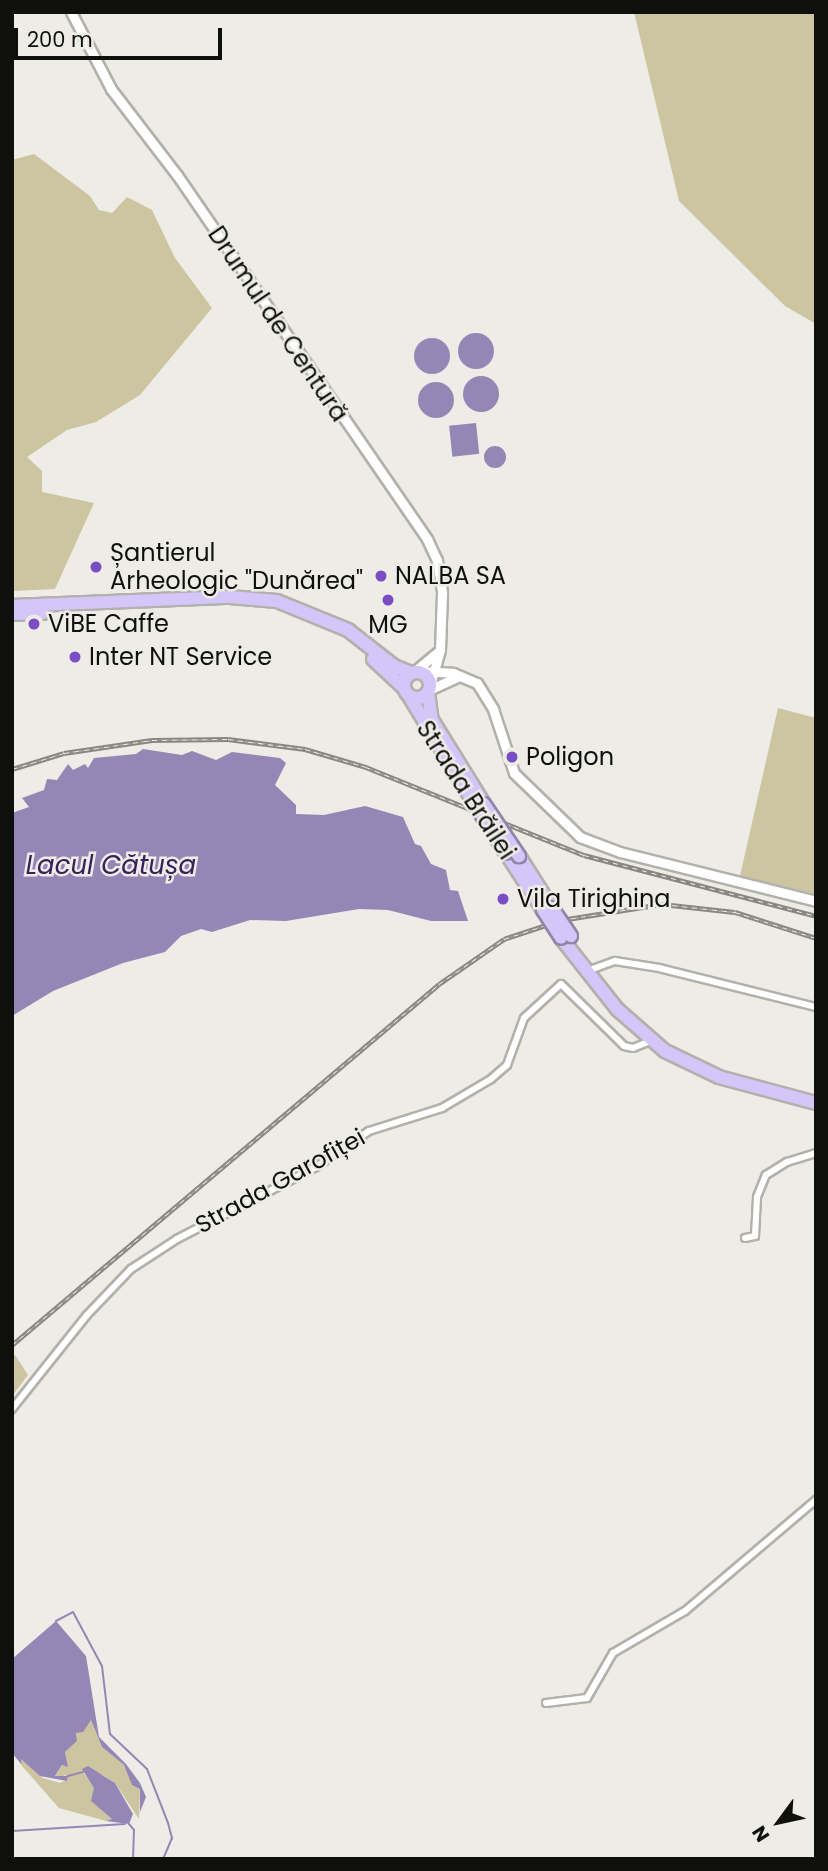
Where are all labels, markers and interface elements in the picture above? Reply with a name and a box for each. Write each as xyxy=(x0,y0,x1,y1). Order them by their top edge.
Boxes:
scale bar xyxy=(18,14,226,58)
text: 200 m xyxy=(27,25,93,54)
street label: Drumul de Centură xyxy=(202,221,354,427)
place label: Șantierul Arheologic "Dunărea" xyxy=(110,539,363,595)
marker: Șantierul Arheologic "Dunărea" xyxy=(88,559,104,575)
place label: NALBA SA xyxy=(395,562,506,590)
marker: NALBA SA xyxy=(373,568,389,584)
marker: MG xyxy=(380,592,396,608)
place label: ViBE Caffe xyxy=(48,610,169,638)
place label: MG xyxy=(368,611,408,639)
marker: ViBE Caffe xyxy=(26,616,42,632)
place label: Inter NT Service xyxy=(89,643,272,671)
marker: Inter NT Service xyxy=(67,649,83,665)
street label: Strada Brăilei xyxy=(411,715,521,865)
place label: Poligon xyxy=(526,743,614,771)
marker: Poligon xyxy=(504,749,520,765)
water label: Lacul Cătușa xyxy=(26,850,196,882)
place label: Vila Tirighina xyxy=(517,885,670,913)
marker: Vila Tirighina xyxy=(495,891,511,907)
street label: Strada Garofiței xyxy=(190,1122,370,1240)
north arrow xyxy=(744,1787,814,1857)
text: N xyxy=(746,1820,776,1847)

